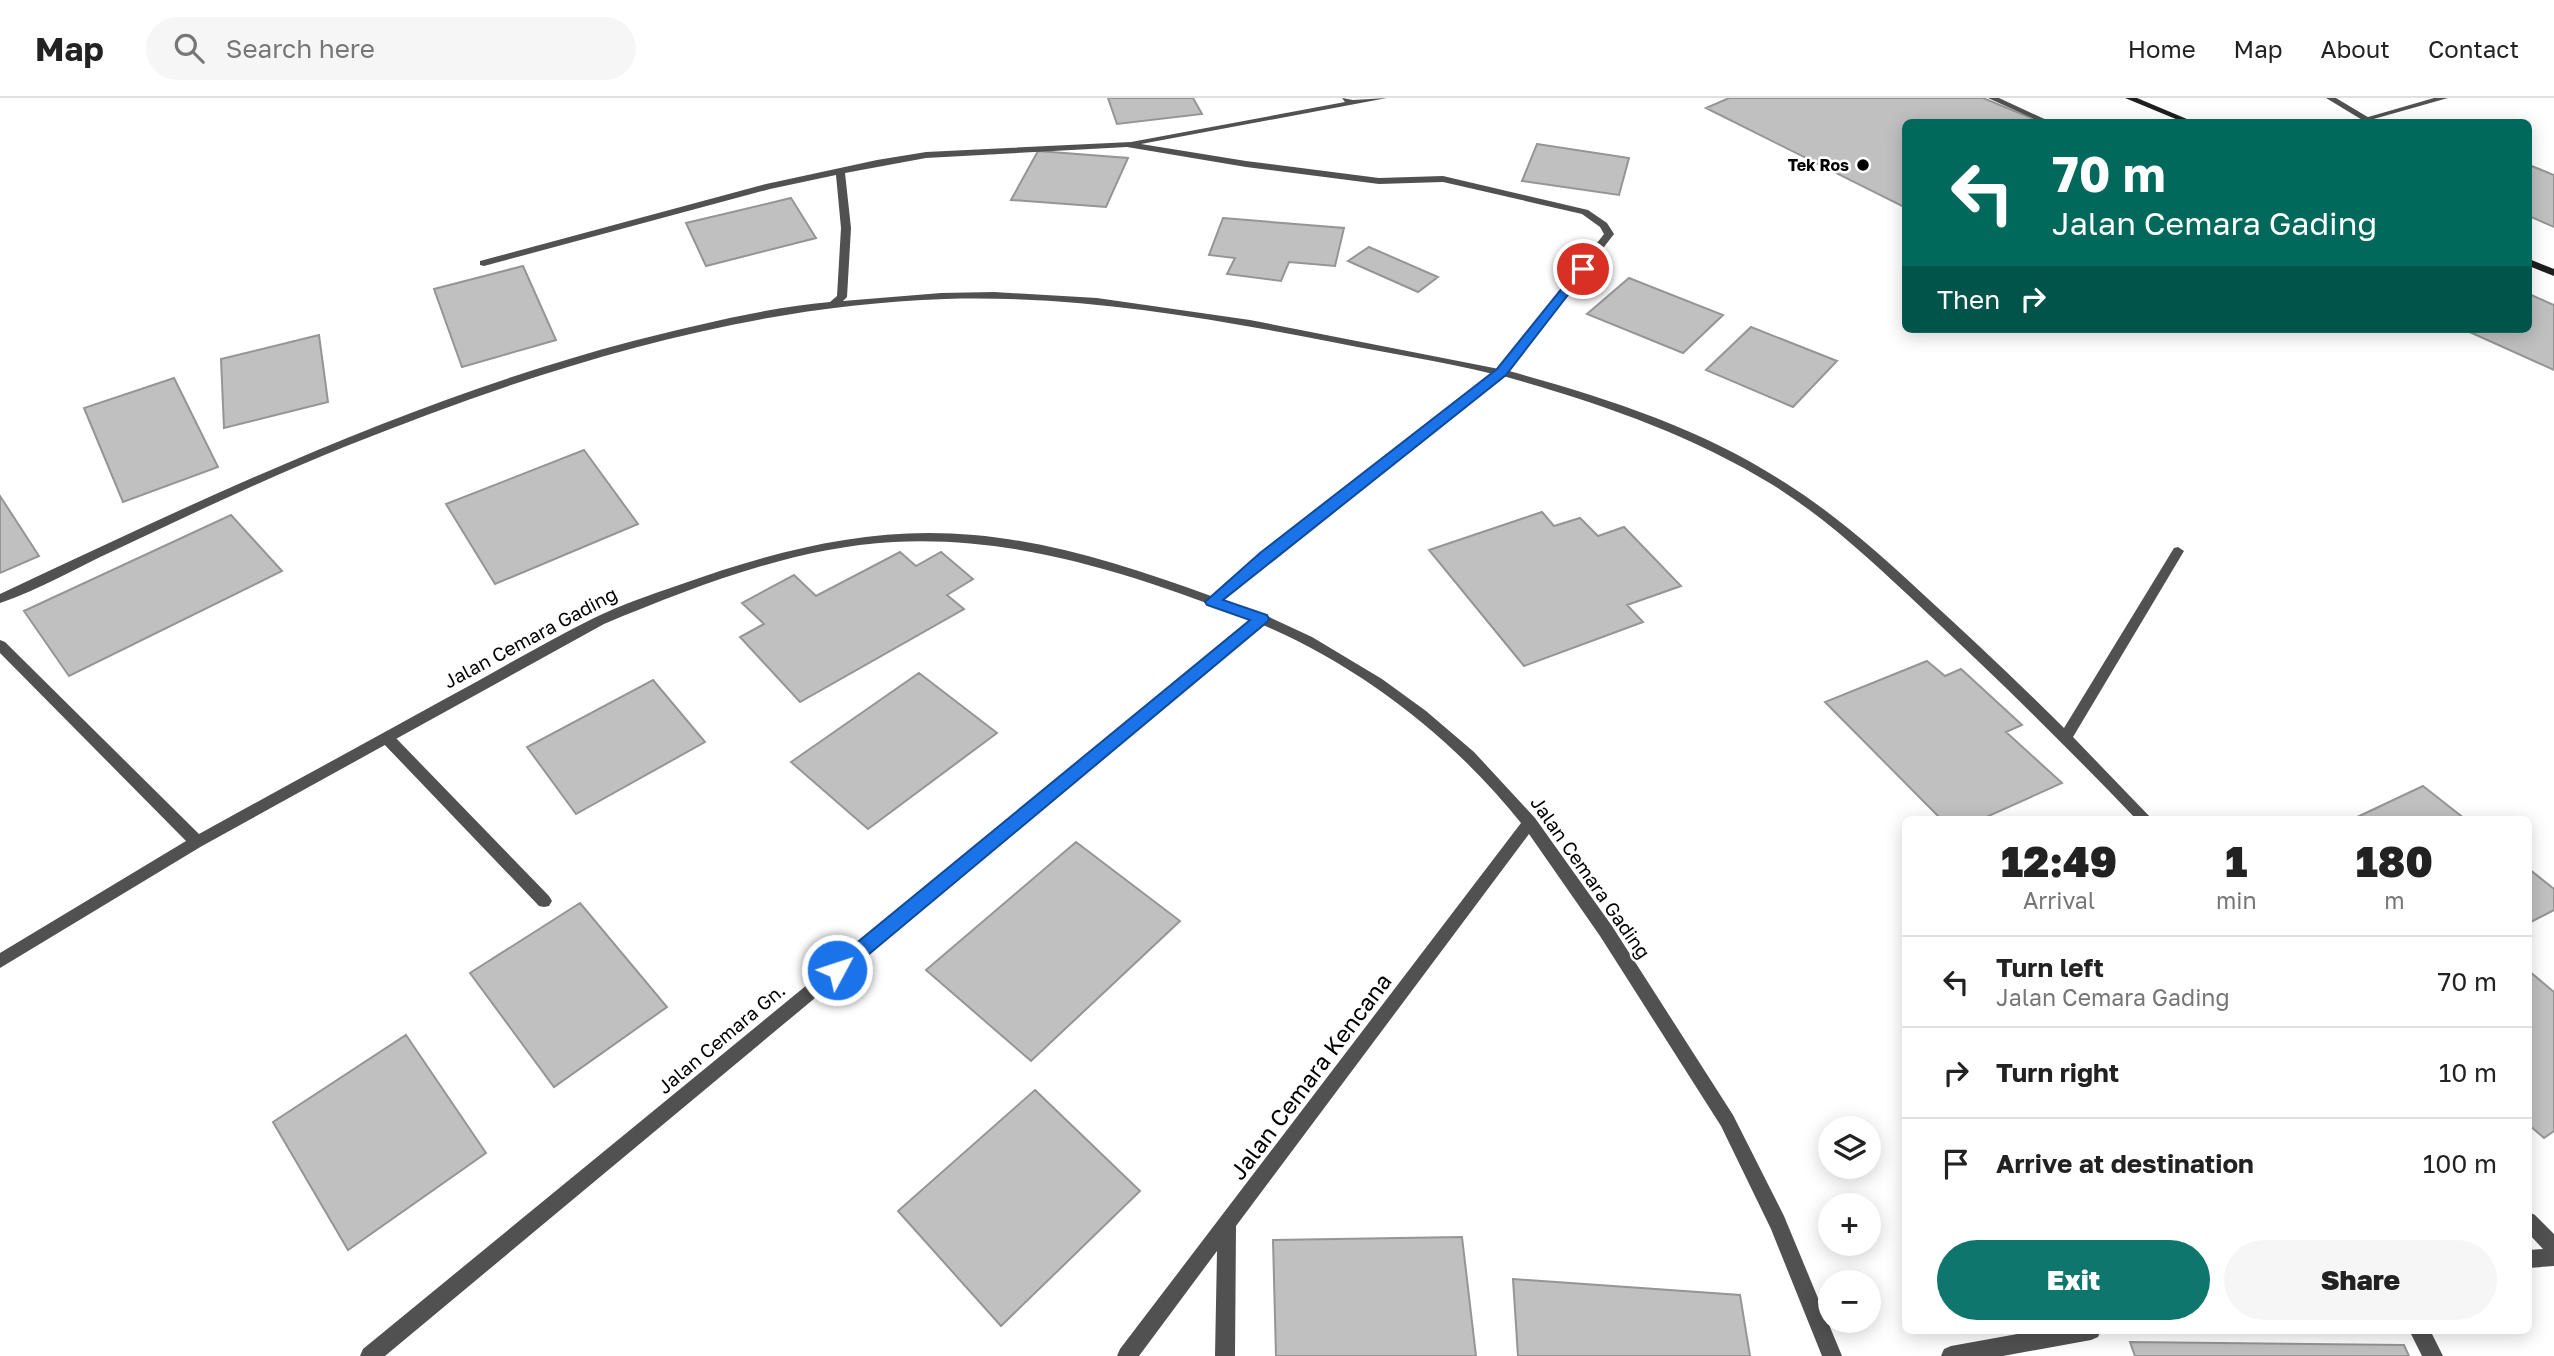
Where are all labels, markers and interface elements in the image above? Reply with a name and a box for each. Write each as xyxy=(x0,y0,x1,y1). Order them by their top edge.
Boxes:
search box xyxy=(146,17,636,80)
text: Map xyxy=(35,29,104,68)
icon: search xyxy=(170,29,208,67)
text: Search here xyxy=(226,33,375,64)
text: Home xyxy=(2128,34,2196,63)
text: Map xyxy=(2234,34,2283,63)
text: About xyxy=(2321,34,2390,63)
text: Contact xyxy=(2428,34,2519,63)
text: 70 m xyxy=(2052,144,2166,203)
icon: left xyxy=(1937,147,2028,238)
place label: Tek Ros xyxy=(1788,155,1849,175)
marker: Tek Ros xyxy=(1855,157,1871,173)
text: Jalan Cemara Gading xyxy=(2052,204,2377,242)
pin xyxy=(1553,239,1613,299)
icon: arrive xyxy=(1564,250,1602,288)
icon: right xyxy=(2014,280,2052,318)
text: Then xyxy=(1937,284,2000,315)
street label: Jalan Cemara Gading xyxy=(439,582,621,692)
street label: Jalan Cemara Gading xyxy=(1526,791,1656,963)
text: 12:49 xyxy=(2001,836,2117,886)
text: 1 xyxy=(2225,836,2247,886)
text: 180 xyxy=(2356,836,2433,886)
text: Arrival xyxy=(2023,886,2095,914)
text: min xyxy=(2216,886,2257,914)
text: m xyxy=(2384,886,2405,914)
position arrow xyxy=(800,933,874,1007)
text: Turn left xyxy=(1996,952,2104,983)
icon: left xyxy=(1937,963,1975,1001)
text: 70 m xyxy=(2438,966,2497,997)
street label: Jalan Cemara Kencana xyxy=(1223,967,1397,1185)
street label: Jalan Cemara Gn. xyxy=(653,978,789,1098)
text: Jalan Cemara Gading xyxy=(1996,983,2230,1011)
icon: right xyxy=(1937,1054,1975,1092)
text: Turn right xyxy=(1996,1057,2119,1088)
text: 10 m xyxy=(2439,1057,2497,1088)
map controls xyxy=(1818,1116,1881,1333)
button: layers xyxy=(1818,1116,1881,1179)
icon: arrive xyxy=(1937,1145,1975,1183)
text: Arrive at destination xyxy=(1996,1148,2254,1179)
text: 100 m xyxy=(2423,1148,2497,1179)
button: + xyxy=(1818,1193,1881,1256)
button: Exit xyxy=(1937,1240,2210,1320)
button: Share xyxy=(2224,1240,2497,1320)
button: − xyxy=(1818,1270,1881,1333)

